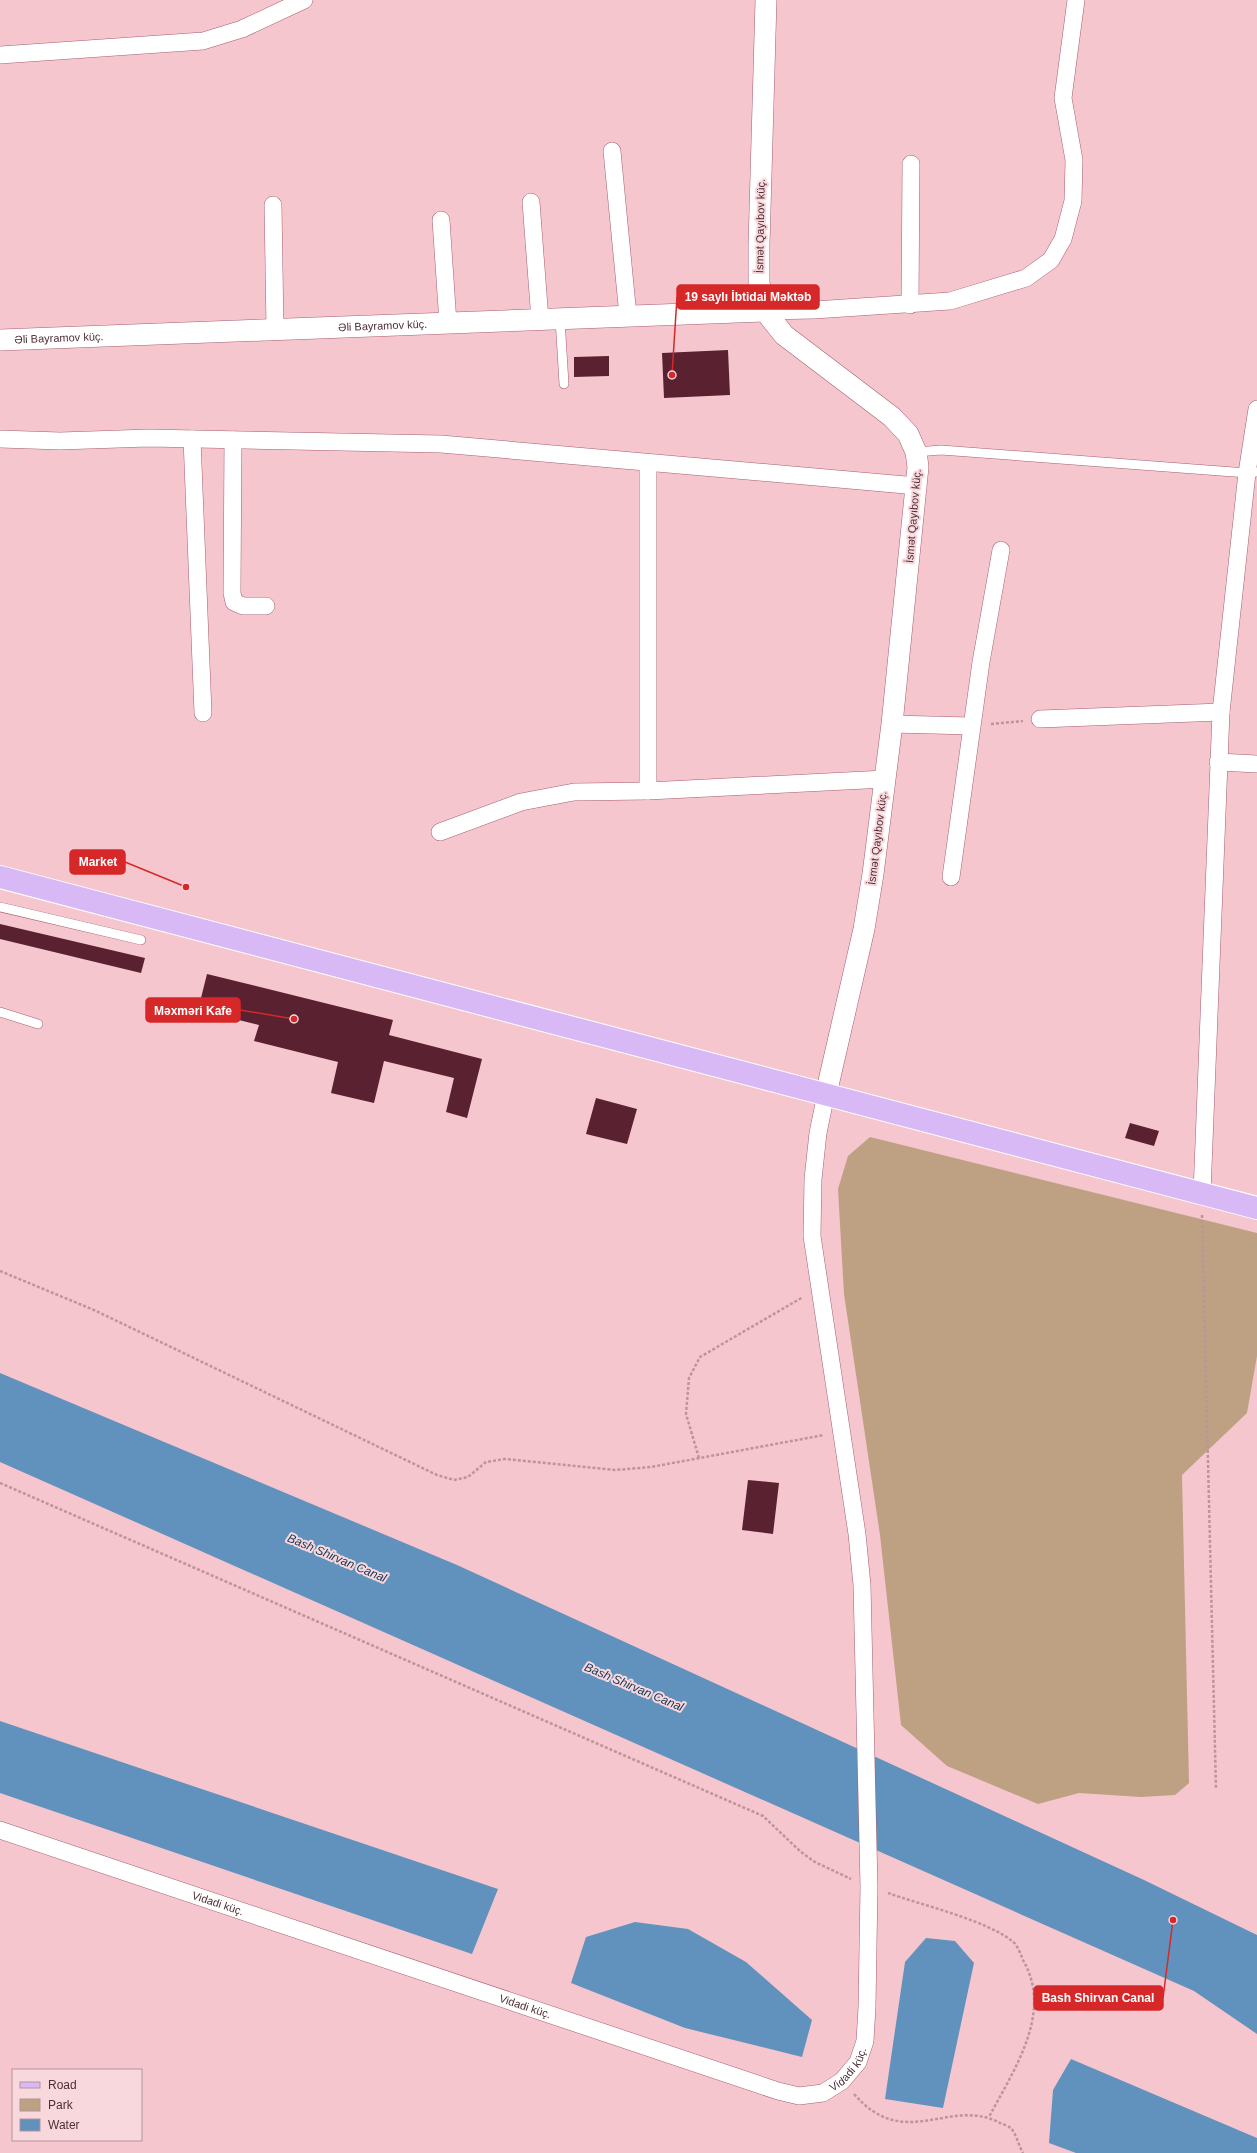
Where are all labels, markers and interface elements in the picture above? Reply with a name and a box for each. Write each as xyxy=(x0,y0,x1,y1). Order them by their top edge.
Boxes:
street label: İsmət Qayıbov küç. xyxy=(753,179,767,273)
callout: 19 saylı İbtidai Məktəb xyxy=(677,285,819,309)
text: 19 saylı İbtidai Məktəb xyxy=(685,289,811,304)
street label: Əli Bayramov küç. xyxy=(338,318,427,333)
street label: Əli Bayramov küç. xyxy=(14,330,104,345)
street label: İsmət Qayıbov küç. xyxy=(903,469,923,563)
street label: İsmət Qayıbov küç. xyxy=(865,791,889,885)
callout: Market xyxy=(70,850,125,874)
text: Market xyxy=(79,855,117,869)
callout: Məxməri Kafe xyxy=(146,998,240,1022)
text: Məxməri Kafe xyxy=(154,1004,232,1018)
water label: Bash Shirvan Canal xyxy=(285,1531,389,1585)
water label: Bash Shirvan Canal xyxy=(582,1660,686,1714)
street label: Vidadi küç. xyxy=(191,1889,245,1917)
callout: Bash Shirvan Canal xyxy=(1034,1986,1163,2010)
text: Bash Shirvan Canal xyxy=(1042,1991,1154,2005)
street label: Vidadi küç. xyxy=(498,1992,553,2020)
street label: Vidadi küç. xyxy=(827,2046,868,2093)
legend xyxy=(12,2069,142,2141)
text: Road xyxy=(48,2078,77,2092)
text: Park xyxy=(48,2098,74,2112)
text: Water xyxy=(48,2118,80,2132)

